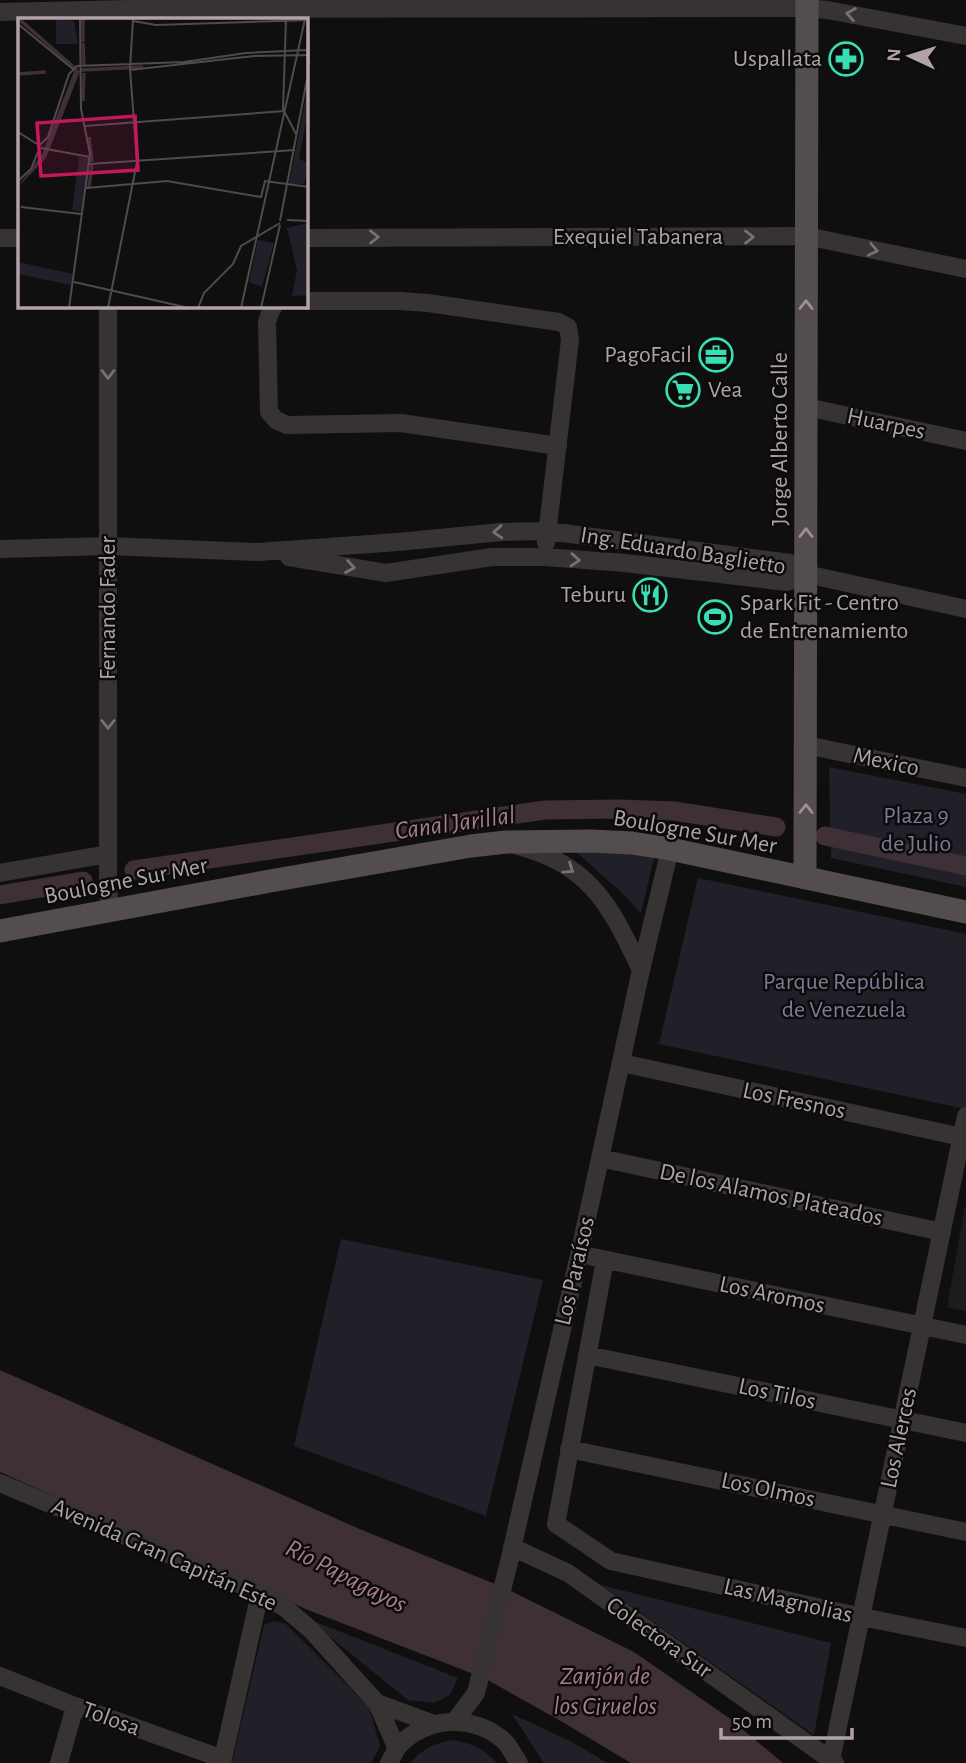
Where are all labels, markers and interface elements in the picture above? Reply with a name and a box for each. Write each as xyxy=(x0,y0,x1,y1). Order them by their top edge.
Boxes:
one-way arrow xyxy=(845,8,857,23)
inset map xyxy=(18,18,308,308)
north arrow xyxy=(875,21,945,91)
pharmacy icon: Uspallata xyxy=(827,40,865,78)
place label: Uspallata xyxy=(733,47,822,71)
text: N xyxy=(885,48,904,62)
street label: Exequiel Tabanera xyxy=(553,225,723,249)
one-way arrow xyxy=(370,229,380,245)
one-way arrow xyxy=(744,229,755,245)
one-way arrow xyxy=(867,242,879,257)
one-way arrow xyxy=(798,300,814,310)
office icon: PagoFacil xyxy=(697,336,735,374)
place label: PagoFacil xyxy=(604,343,692,367)
street label: Jorge Alberto Calle xyxy=(768,352,792,526)
one-way arrow xyxy=(100,370,116,380)
supermarket icon: Vea xyxy=(664,371,702,409)
place label: Vea xyxy=(708,378,743,402)
street label: Huarpes xyxy=(845,404,927,444)
street label: Ing. Eduardo Baglietto xyxy=(579,523,787,579)
one-way arrow xyxy=(492,525,503,540)
one-way arrow xyxy=(798,527,814,538)
street label: Fernando Fader xyxy=(96,536,120,680)
one-way arrow xyxy=(570,552,581,567)
one-way arrow xyxy=(344,559,356,574)
restaurant icon: Teburu xyxy=(631,576,669,614)
place label: Teburu xyxy=(560,583,626,607)
place label: Spark Fit - Centro de Entrenamiento xyxy=(740,591,908,643)
sports icon: Spark Fit - Centro de Entrenamiento xyxy=(696,598,734,636)
one-way arrow xyxy=(100,720,116,730)
street label: Mexico xyxy=(851,743,921,781)
water label: Canal Jarillal xyxy=(393,802,517,844)
one-way arrow xyxy=(798,804,814,814)
park label: Plaza 9 de Julio xyxy=(881,804,951,856)
street label: Boulogne Sur Mer xyxy=(611,806,779,858)
street label: Boulogne Sur Mer xyxy=(42,853,210,909)
one-way arrow xyxy=(561,861,574,874)
park label: Parque República de Venezuela xyxy=(763,970,925,1022)
street label: Los Fresnos xyxy=(740,1078,848,1124)
street label: De los Alamos Plateados xyxy=(657,1160,885,1230)
street label: Los Paraísos xyxy=(551,1214,599,1328)
street label: Los Aromos xyxy=(717,1272,827,1318)
street label: Los Tilos xyxy=(736,1374,818,1414)
street label: Los Alerces xyxy=(877,1386,921,1490)
street label: Los Olmos xyxy=(719,1468,817,1512)
street label: Avenida Gran Capitán Este xyxy=(48,1494,280,1616)
water label: Río Papagayos xyxy=(281,1535,411,1617)
street label: Las Magnolias xyxy=(721,1575,855,1627)
street label: Colectora Sur xyxy=(602,1593,716,1683)
water label: Zanjón de los Ciruelos xyxy=(553,1663,657,1719)
scale bar xyxy=(721,1696,852,1740)
street label: Tolosa xyxy=(79,1698,143,1740)
text: 50 m xyxy=(732,1711,772,1732)

